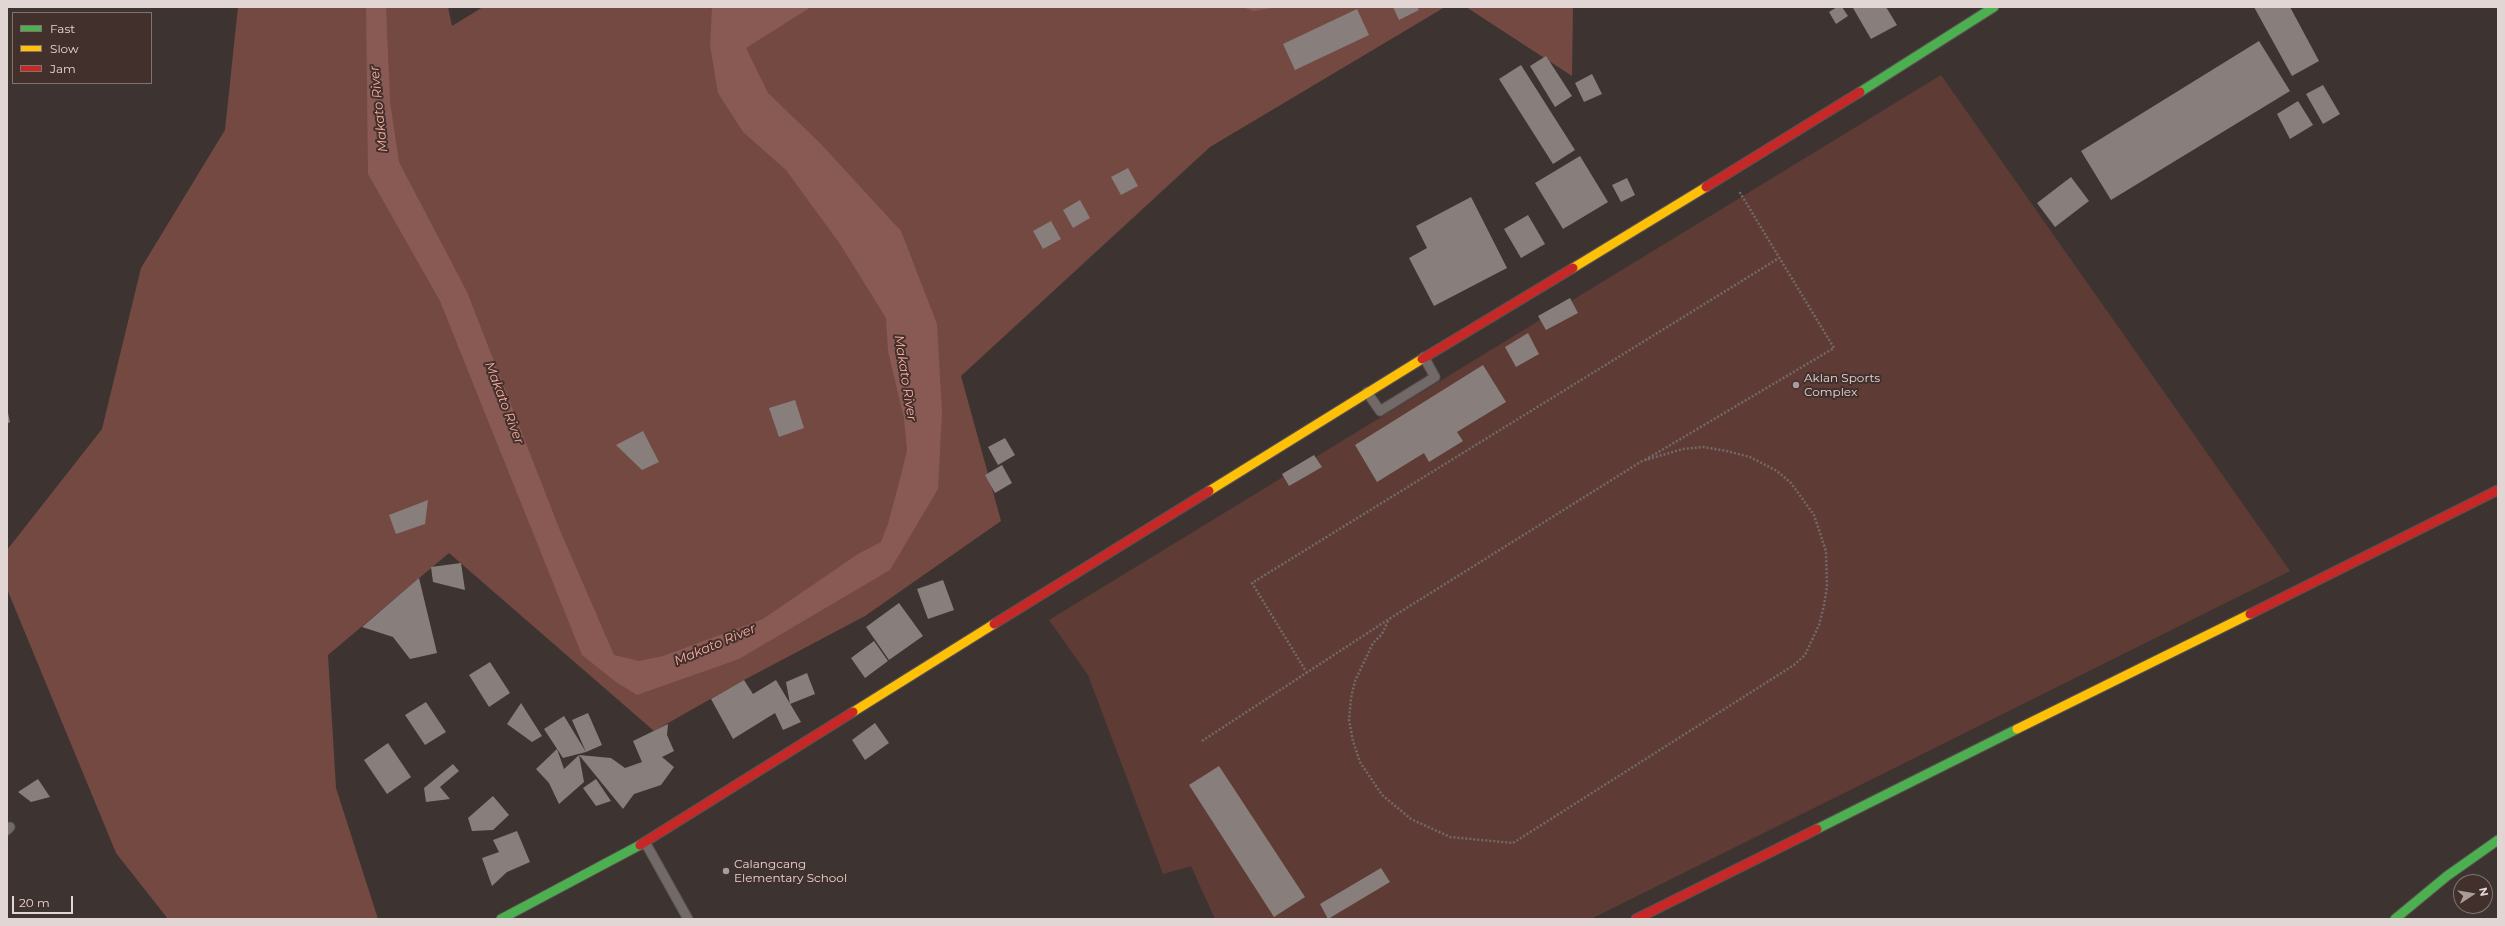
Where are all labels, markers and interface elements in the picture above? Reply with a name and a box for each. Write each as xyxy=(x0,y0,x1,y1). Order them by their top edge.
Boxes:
legend xyxy=(12,12,152,84)
text: Fast xyxy=(50,21,75,36)
text: Slow xyxy=(50,41,79,56)
text: Jam xyxy=(50,61,76,76)
water label: Makato River xyxy=(367,65,391,153)
water label: Makato River xyxy=(890,334,920,422)
water label: Makato River xyxy=(481,360,527,446)
place label: Aklan Sports Complex xyxy=(1804,371,1880,399)
marker: Aklan Sports Complex xyxy=(1791,380,1801,390)
water label: Makato River xyxy=(672,621,758,669)
place label: Calangcang Elementary School xyxy=(734,857,847,885)
marker: Calangcang Elementary School xyxy=(721,866,731,876)
north arrow xyxy=(2453,874,2493,914)
text: N xyxy=(2476,886,2492,898)
scale bar xyxy=(14,888,75,914)
text: 20 m xyxy=(19,895,50,910)

